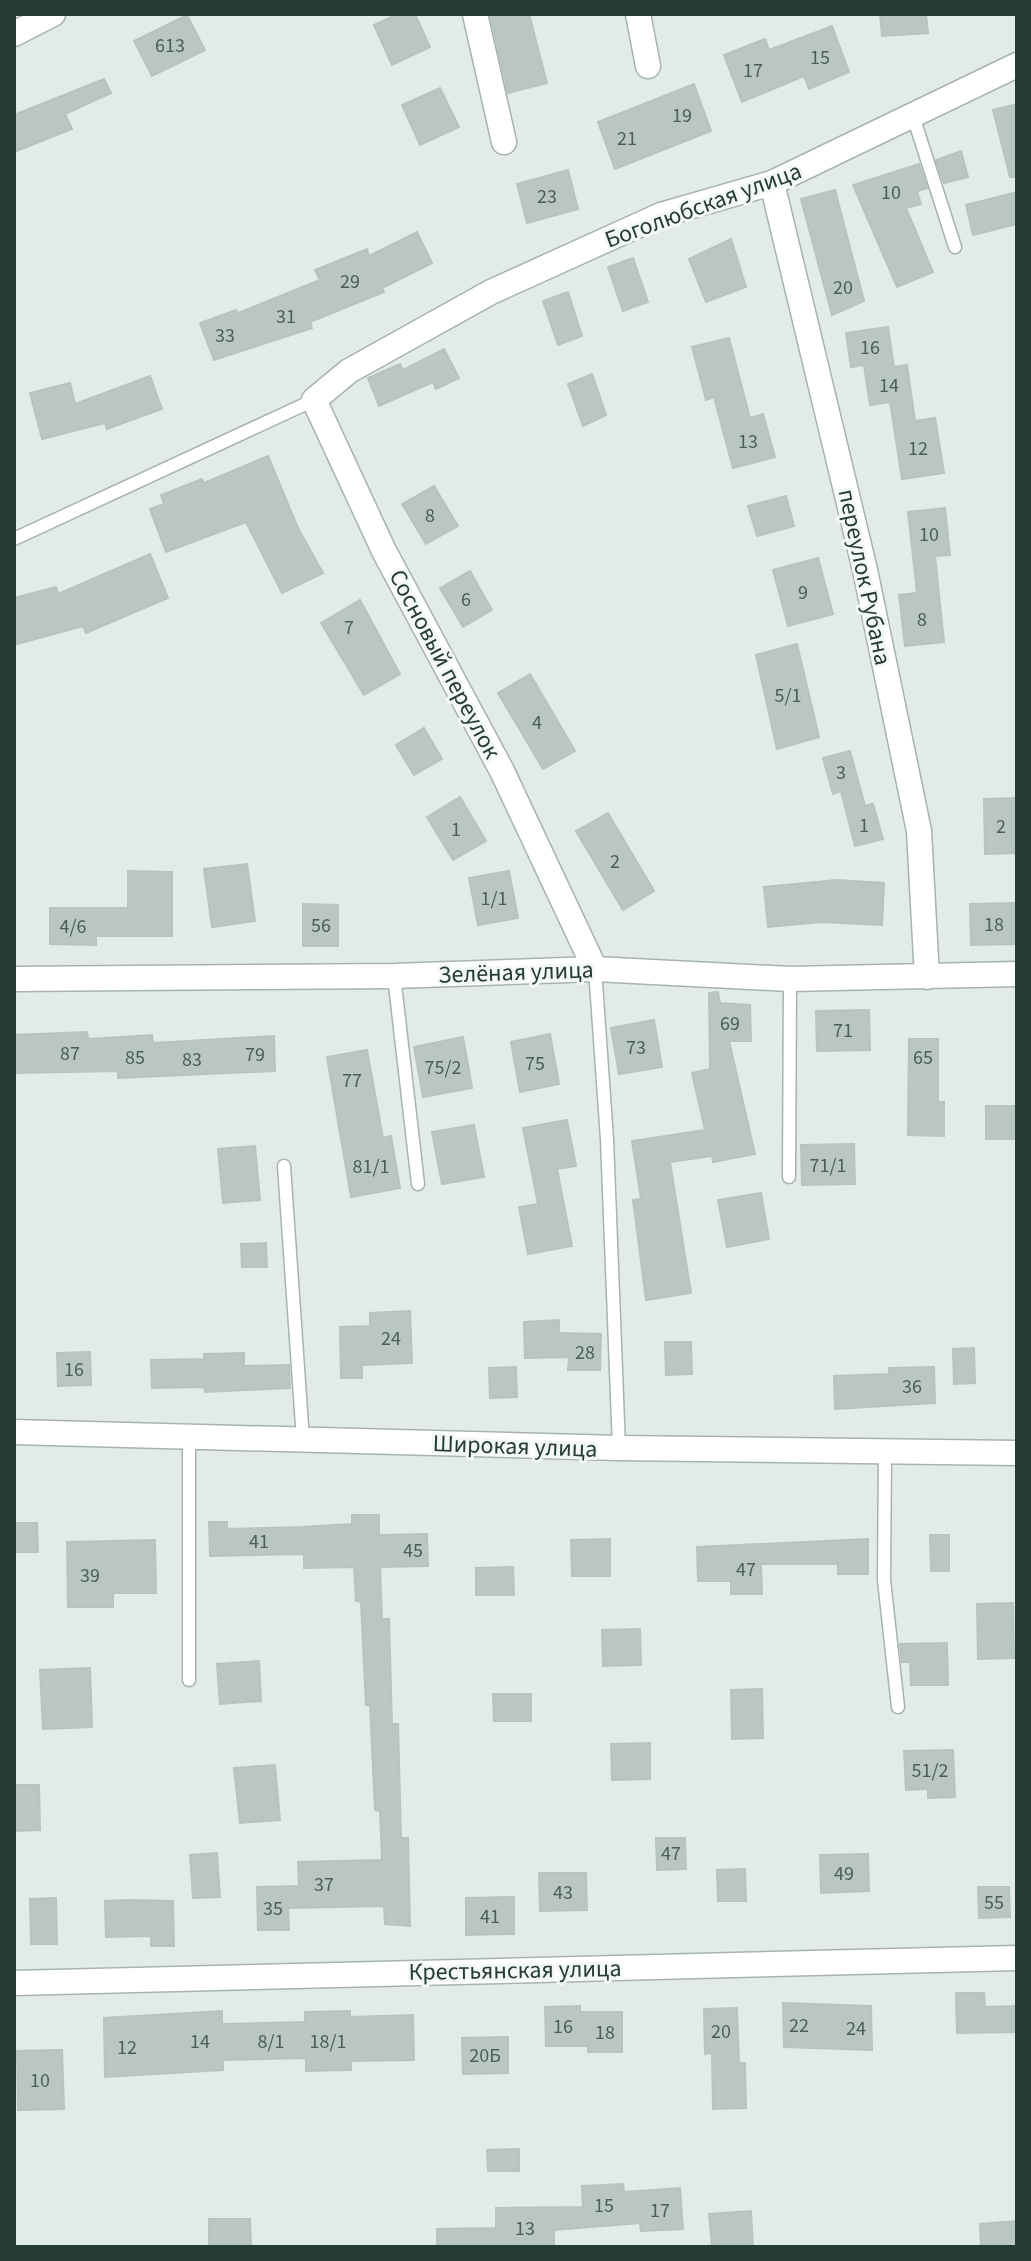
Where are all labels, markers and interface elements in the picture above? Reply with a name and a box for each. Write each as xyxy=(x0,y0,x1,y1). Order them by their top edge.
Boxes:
house number: 613 xyxy=(155,32,185,60)
house number: 15 xyxy=(810,44,830,72)
house number: 17 xyxy=(743,57,763,85)
house number: 19 xyxy=(672,102,692,130)
house number: 21 xyxy=(617,125,637,153)
street label: Боголюбская улица xyxy=(600,154,806,257)
house number: 10 xyxy=(881,179,901,207)
house number: 23 xyxy=(537,183,557,211)
house number: 29 xyxy=(340,268,360,296)
house number: 20 xyxy=(833,274,853,302)
house number: 31 xyxy=(276,303,296,331)
house number: 33 xyxy=(215,322,235,350)
house number: 16 xyxy=(860,334,880,362)
house number: 14 xyxy=(879,372,899,400)
house number: 13 xyxy=(738,428,758,456)
house number: 12 xyxy=(908,435,928,463)
street label: переулок Рубана xyxy=(829,486,900,668)
house number: 8 xyxy=(425,502,435,530)
house number: 10 xyxy=(919,521,939,549)
street label: Сосновый переулок xyxy=(380,563,509,765)
house number: 9 xyxy=(798,579,808,607)
house number: 6 xyxy=(461,586,471,614)
house number: 8 xyxy=(917,606,927,634)
house number: 7 xyxy=(344,614,354,642)
house number: 5/1 xyxy=(775,682,801,710)
house number: 4 xyxy=(532,709,542,737)
house number: 3 xyxy=(836,759,846,787)
house number: 1 xyxy=(859,812,869,840)
house number: 2 xyxy=(996,813,1006,841)
house number: 1 xyxy=(451,816,461,844)
house number: 2 xyxy=(610,848,620,876)
house number: 1/1 xyxy=(481,885,507,913)
house number: 18 xyxy=(984,911,1004,939)
house number: 56 xyxy=(311,912,331,940)
house number: 4/6 xyxy=(60,913,86,941)
street label: Зелёная улица xyxy=(438,952,594,993)
house number: 69 xyxy=(720,1010,740,1038)
house number: 71 xyxy=(833,1017,853,1045)
house number: 73 xyxy=(626,1034,646,1062)
house number: 87 xyxy=(60,1040,80,1068)
house number: 79 xyxy=(245,1041,265,1069)
house number: 85 xyxy=(125,1044,145,1072)
house number: 65 xyxy=(913,1044,933,1072)
house number: 83 xyxy=(182,1046,202,1074)
house number: 75 xyxy=(525,1050,545,1078)
house number: 75/2 xyxy=(425,1054,461,1082)
house number: 77 xyxy=(342,1067,362,1095)
house number: 71/1 xyxy=(810,1152,846,1180)
house number: 81/1 xyxy=(353,1153,389,1181)
house number: 24 xyxy=(381,1325,401,1353)
house number: 28 xyxy=(575,1339,595,1367)
house number: 16 xyxy=(64,1356,84,1384)
house number: 36 xyxy=(902,1373,922,1401)
street label: Широкая улица xyxy=(432,1426,598,1467)
house number: 41 xyxy=(249,1528,269,1556)
house number: 45 xyxy=(403,1537,423,1565)
house number: 47 xyxy=(736,1556,756,1584)
house number: 39 xyxy=(80,1562,100,1590)
house number: 51/2 xyxy=(912,1757,948,1785)
house number: 47 xyxy=(661,1840,681,1868)
house number: 49 xyxy=(834,1860,854,1888)
house number: 37 xyxy=(314,1871,334,1899)
house number: 43 xyxy=(553,1879,573,1907)
house number: 55 xyxy=(984,1889,1004,1917)
house number: 35 xyxy=(263,1895,283,1923)
house number: 41 xyxy=(480,1903,500,1931)
street label: Крестьянская улица xyxy=(408,1951,622,1990)
house number: 22 xyxy=(789,2012,809,2040)
house number: 16 xyxy=(553,2013,573,2041)
house number: 24 xyxy=(846,2015,866,2043)
house number: 20 xyxy=(711,2018,731,2046)
house number: 18 xyxy=(595,2019,615,2047)
house number: 14 xyxy=(190,2028,210,2056)
house number: 8/1 xyxy=(258,2028,284,2056)
house number: 18/1 xyxy=(310,2028,346,2056)
house number: 12 xyxy=(117,2034,137,2062)
house number: 20Б xyxy=(469,2042,501,2070)
house number: 10 xyxy=(30,2067,50,2095)
house number: 15 xyxy=(594,2192,614,2220)
house number: 17 xyxy=(650,2197,670,2225)
house number: 13 xyxy=(515,2215,535,2243)

